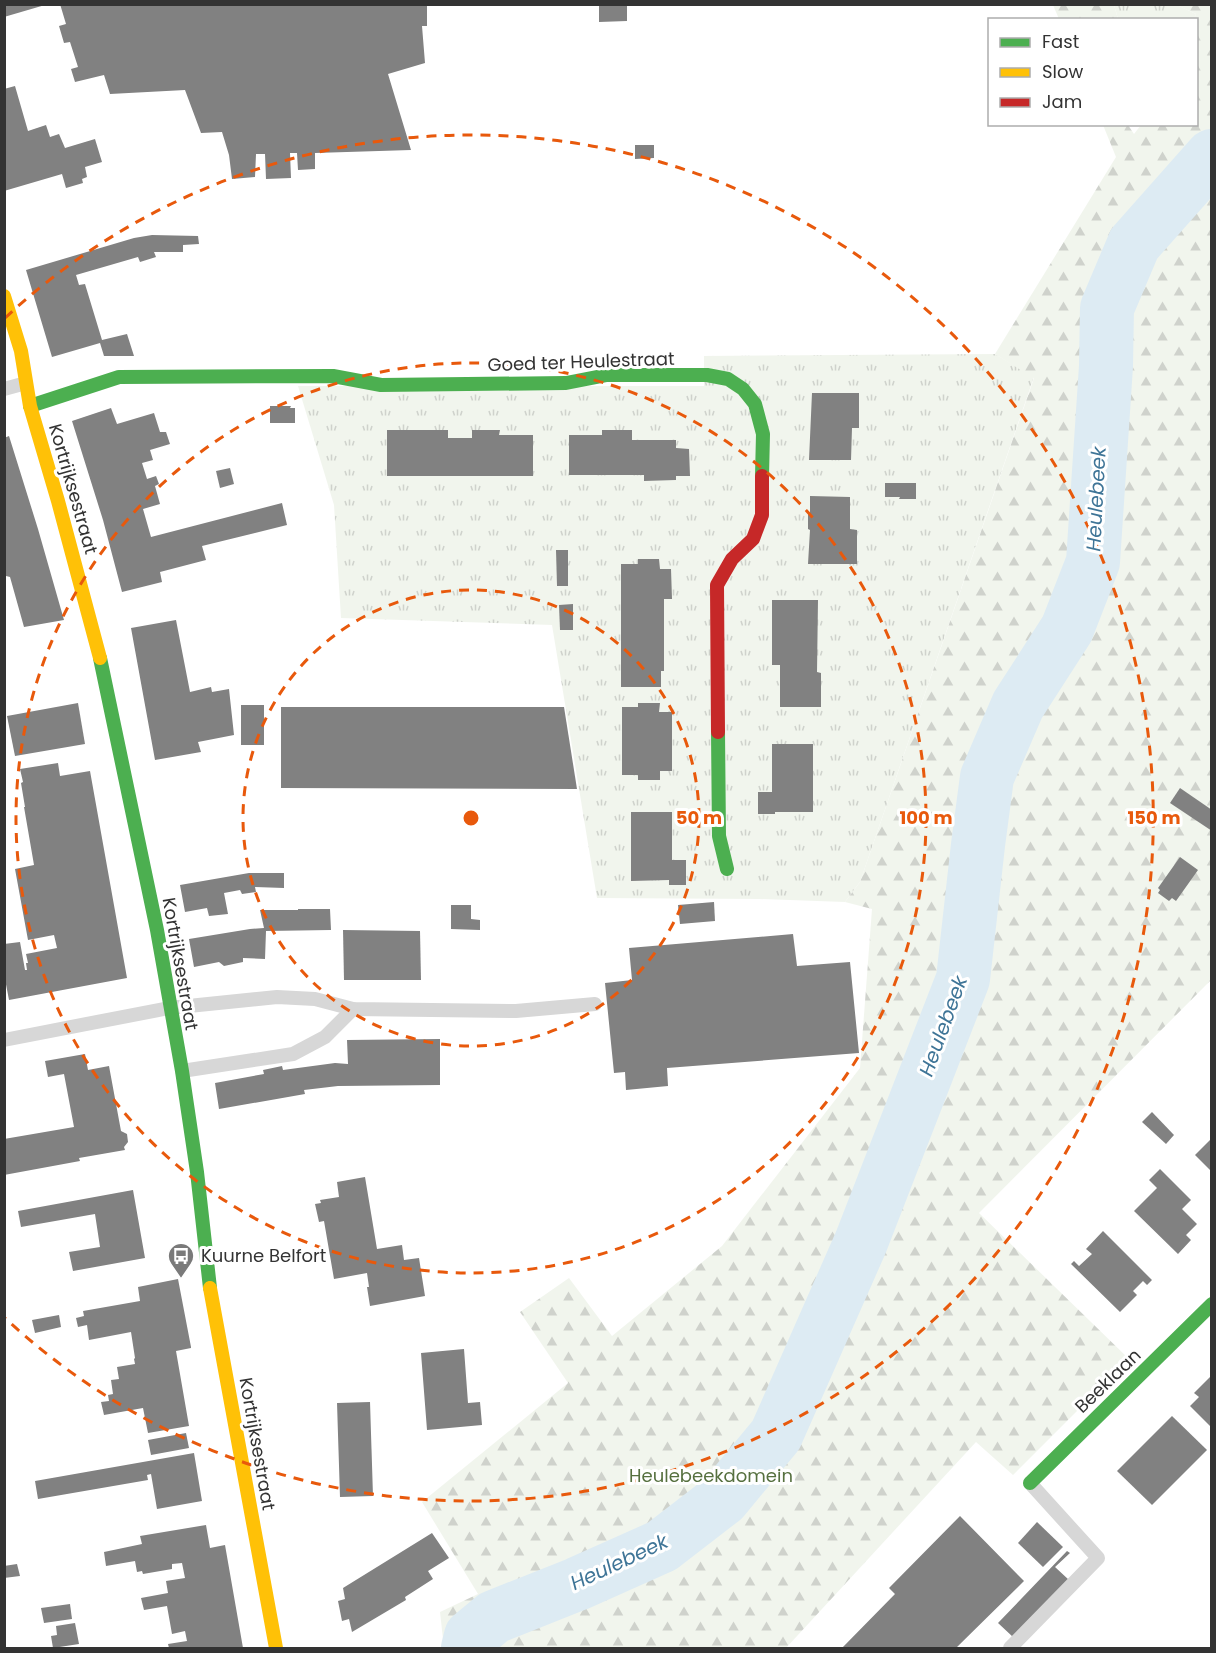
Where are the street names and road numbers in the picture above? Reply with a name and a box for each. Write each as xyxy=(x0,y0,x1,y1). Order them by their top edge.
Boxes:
street label: Goed ter Heulestraat xyxy=(487,346,675,377)
street label: Kortrijksestraat xyxy=(43,421,104,557)
street label: Kortrijksestraat xyxy=(156,895,204,1032)
street label: Beeklaan xyxy=(1069,1343,1146,1418)
street label: Kortrijksestraat xyxy=(233,1375,281,1512)

